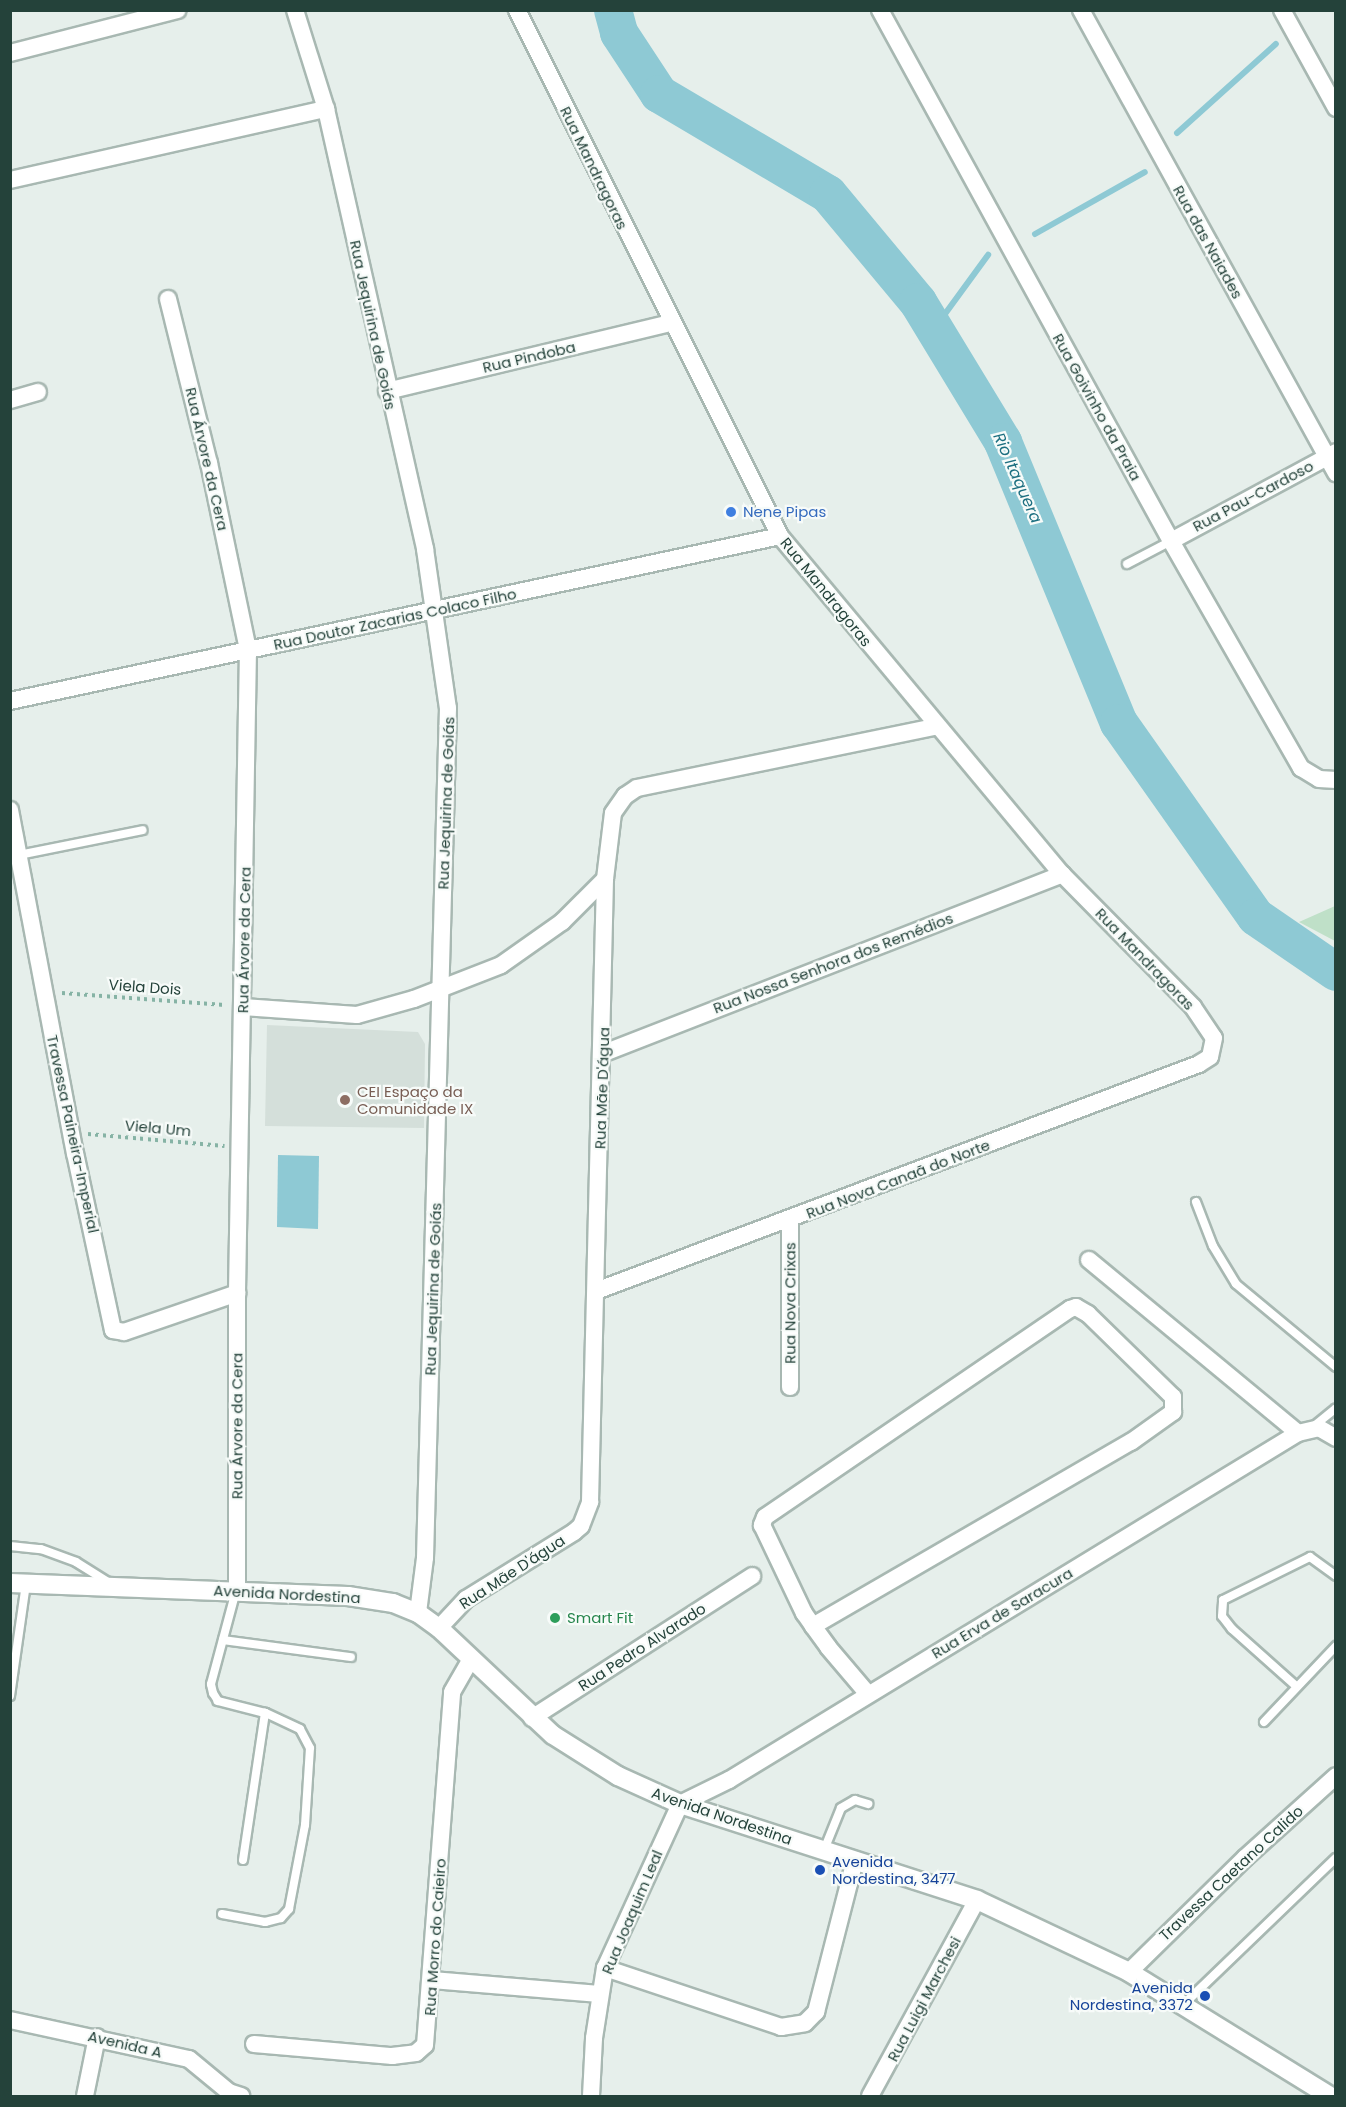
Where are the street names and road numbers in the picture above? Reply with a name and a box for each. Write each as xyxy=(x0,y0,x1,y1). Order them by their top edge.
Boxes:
street label: Rua Mandragoras xyxy=(556,104,632,232)
street label: Rua das Naiades xyxy=(1169,182,1247,302)
street label: Rua Jequirina de Goiás xyxy=(346,239,400,411)
street label: Rua Goivinho da Praia xyxy=(1049,330,1145,484)
street label: Rua Pindoba xyxy=(481,338,577,376)
street label: Rua Árvore da Cera xyxy=(182,386,232,532)
street label: Rua Pau-Cardoso xyxy=(1190,457,1316,535)
street label: Rua Mandragoras xyxy=(777,534,875,650)
street label: Rua Doutor Zacarias Colaco Filho xyxy=(272,584,518,654)
street label: Rua Jequirina de Goiás xyxy=(434,716,458,890)
street label: Rua Árvore da Cera xyxy=(234,867,254,1013)
street label: Rua Mandragoras xyxy=(1092,904,1198,1014)
street label: Rua Nossa Senhora dos Remédios xyxy=(711,909,955,1017)
street label: Viela Dois xyxy=(108,975,182,999)
street label: Rua Mãe D'água xyxy=(591,1027,613,1149)
street label: Travessa Paineira-Imperial xyxy=(43,1033,103,1235)
street label: Viela Um xyxy=(124,1116,192,1140)
street label: Rua Nova Canaã do Norte xyxy=(804,1136,992,1222)
street label: Rua Jequirina de Goiás xyxy=(421,1202,445,1376)
street label: Rua Nova Crixas xyxy=(781,1242,799,1364)
street label: Rua Árvore da Cera xyxy=(228,1353,246,1499)
street label: Rua Mãe D'água xyxy=(456,1531,568,1613)
street label: Rua Erva de Saracura xyxy=(928,1564,1076,1662)
street label: Avenida Nordestina xyxy=(213,1581,361,1607)
street label: Rua Pedro Alvarado xyxy=(575,1599,709,1695)
street label: Avenida Nordestina xyxy=(649,1784,795,1848)
street label: Travessa Caetano Calido xyxy=(1155,1802,1307,1944)
street label: Rua Joaquim Leal xyxy=(598,1847,666,1977)
street label: Rua Morro do Caieiro xyxy=(421,1858,449,2016)
street label: Rua Luigi Marchesi xyxy=(884,1934,964,2064)
street label: Avenida A xyxy=(86,2027,164,2061)

